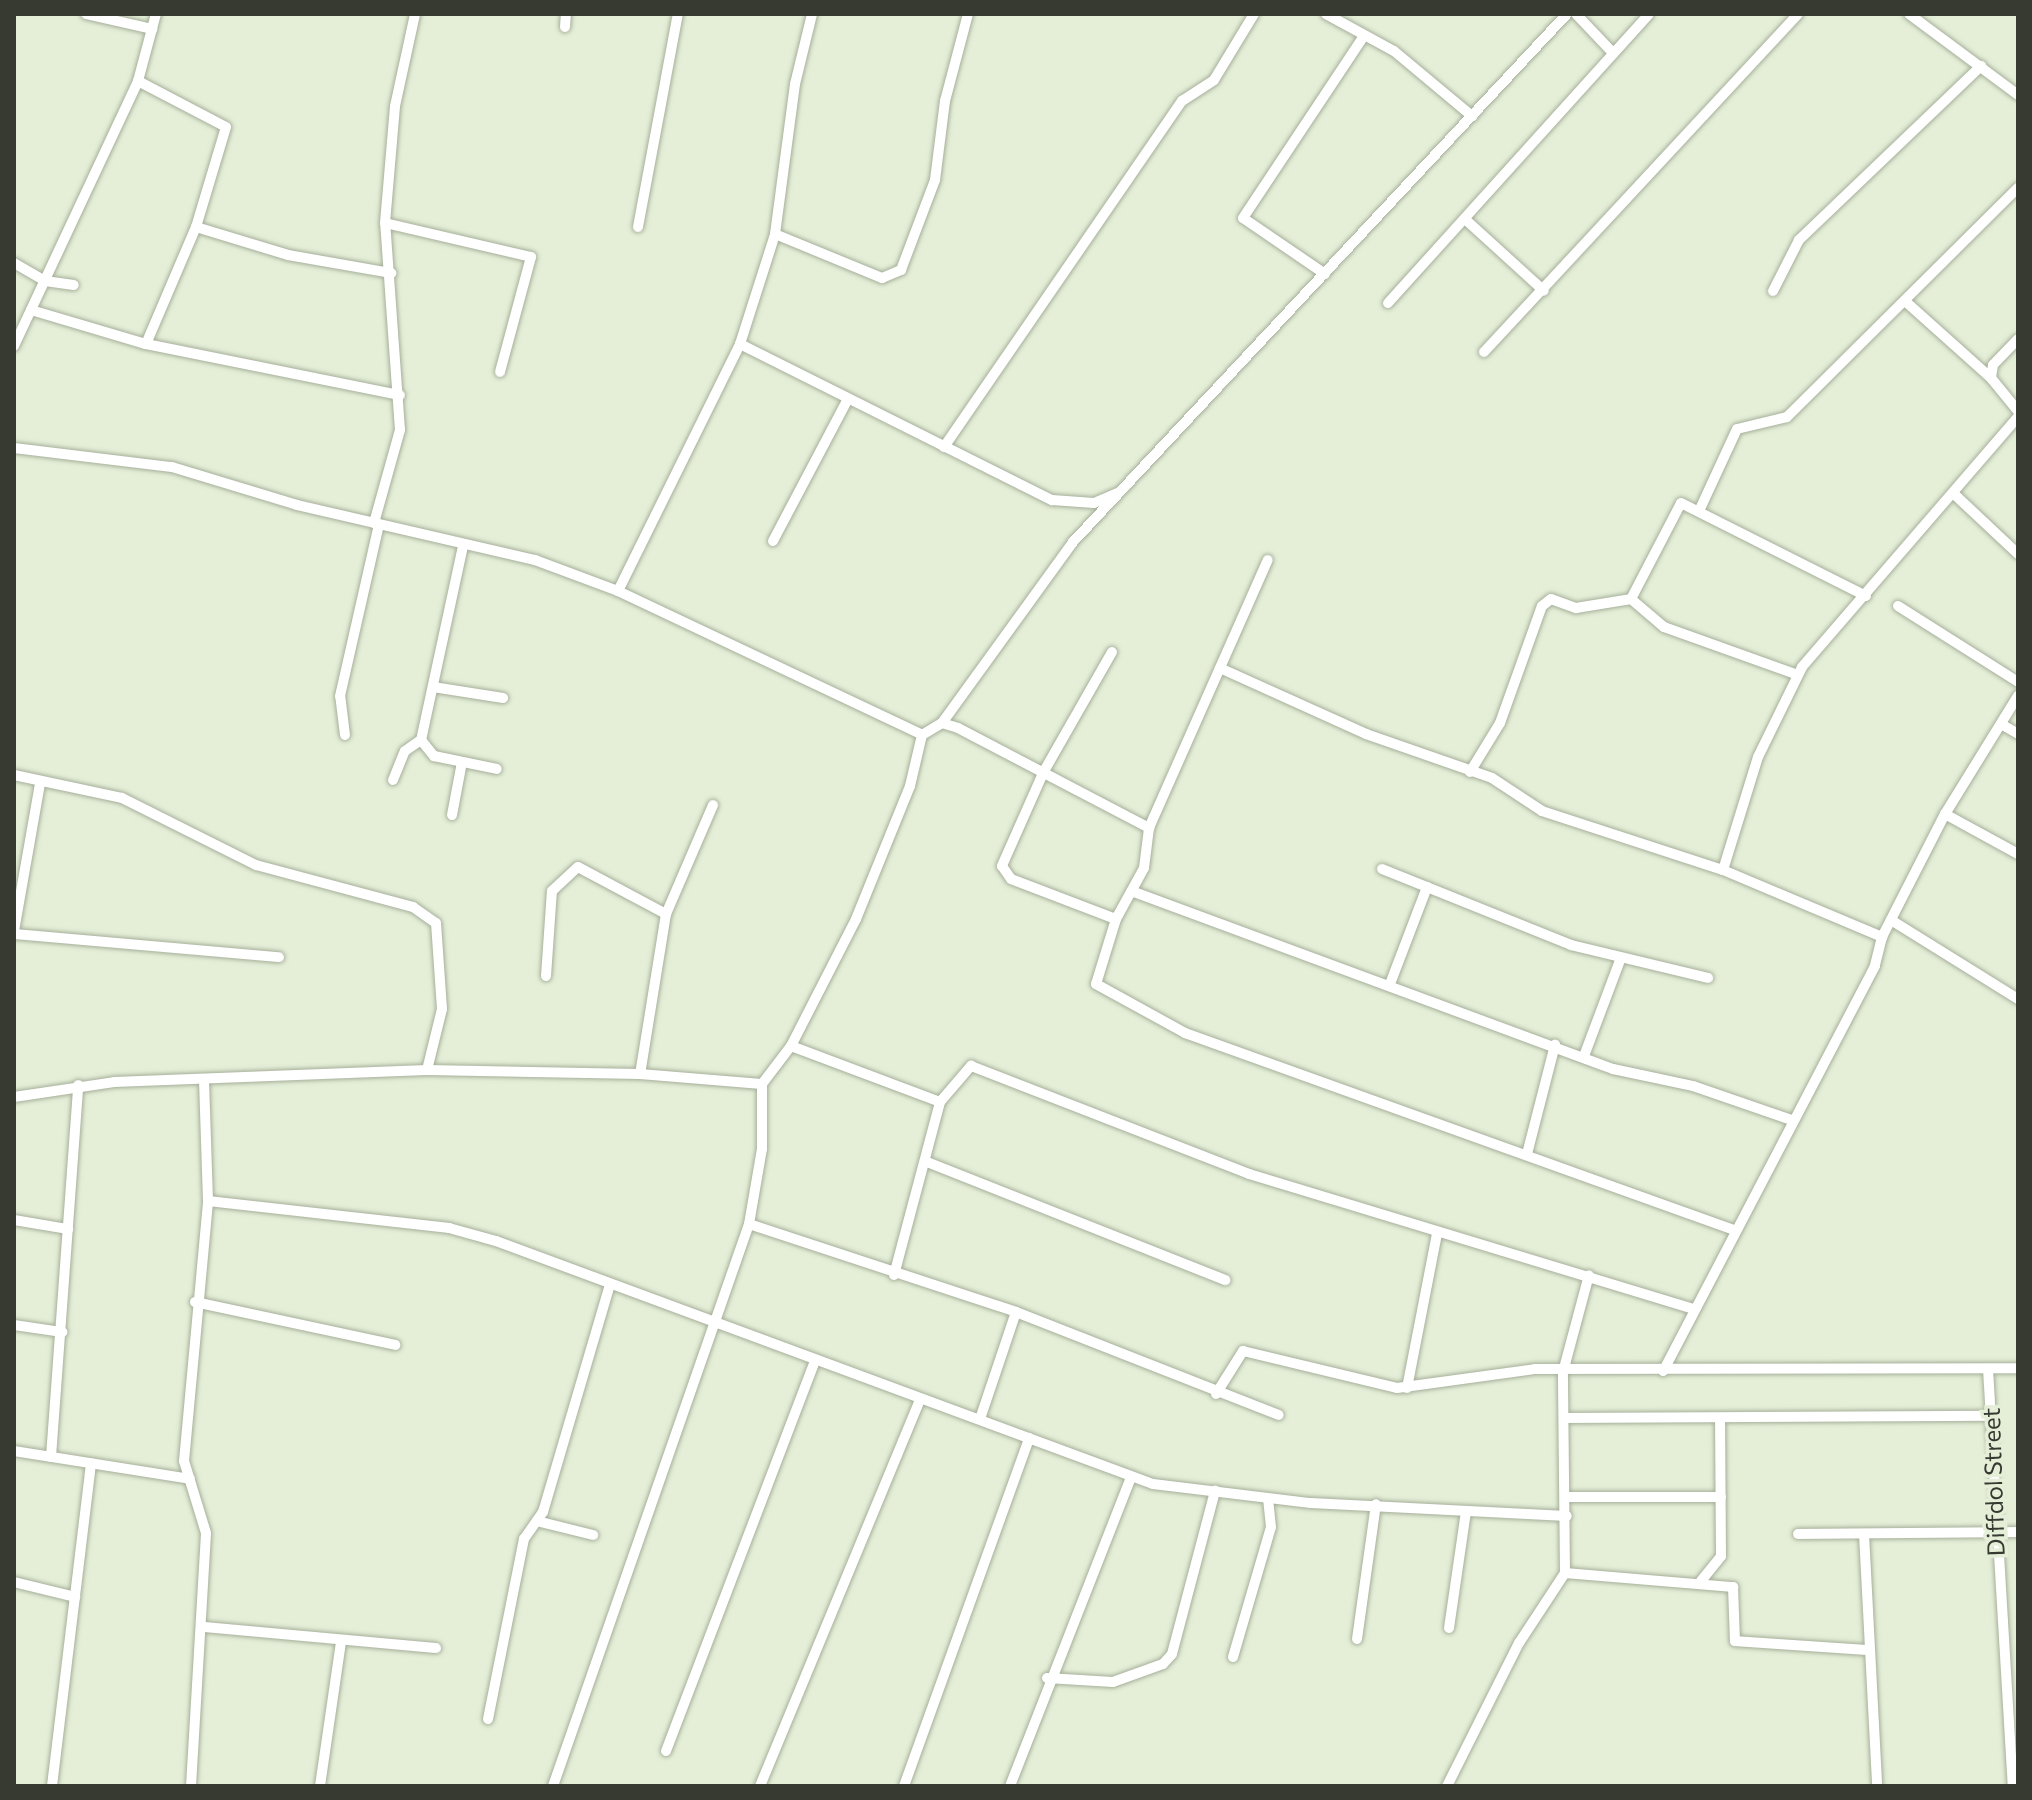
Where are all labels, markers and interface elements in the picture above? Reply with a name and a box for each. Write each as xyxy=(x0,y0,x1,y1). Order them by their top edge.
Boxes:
street label: Diffdol Street xyxy=(1976,1407,2010,1557)

